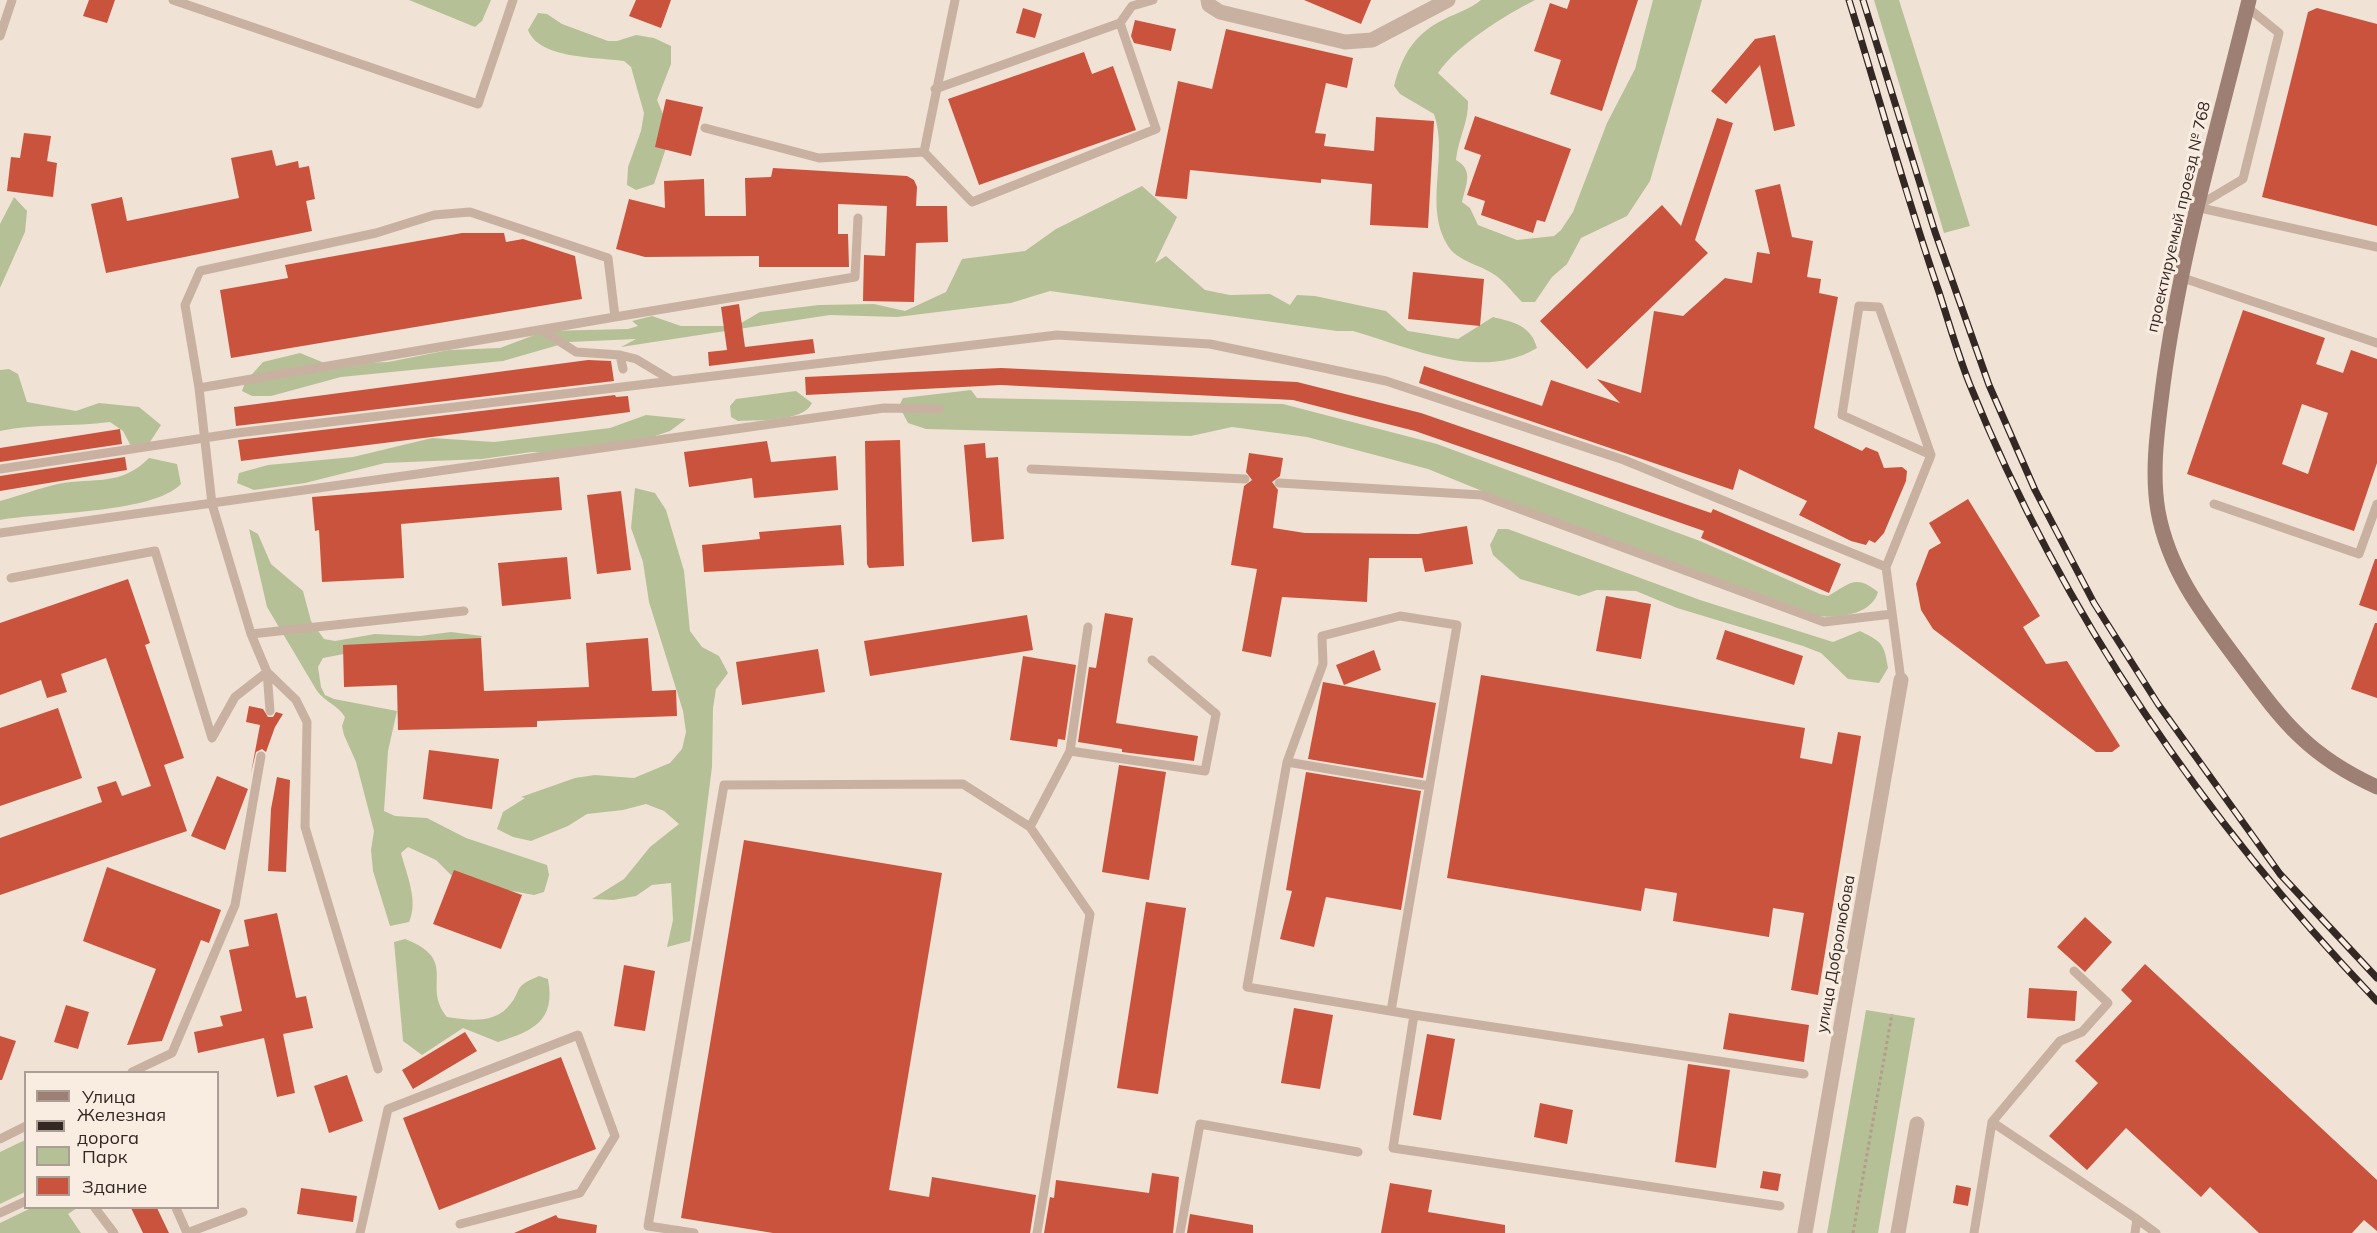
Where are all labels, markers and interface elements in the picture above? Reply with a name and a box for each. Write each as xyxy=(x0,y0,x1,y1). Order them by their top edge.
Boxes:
street label: проектируемый проезд № 768 xyxy=(2143,100,2215,334)
street label: улица Добролюбова xyxy=(1813,873,1859,1035)
legend xyxy=(24,1071,219,1209)
text: Улица xyxy=(82,1085,136,1108)
text: Железная дорога xyxy=(77,1103,166,1149)
text: Парк xyxy=(82,1145,127,1168)
text: Здание xyxy=(82,1175,147,1198)

